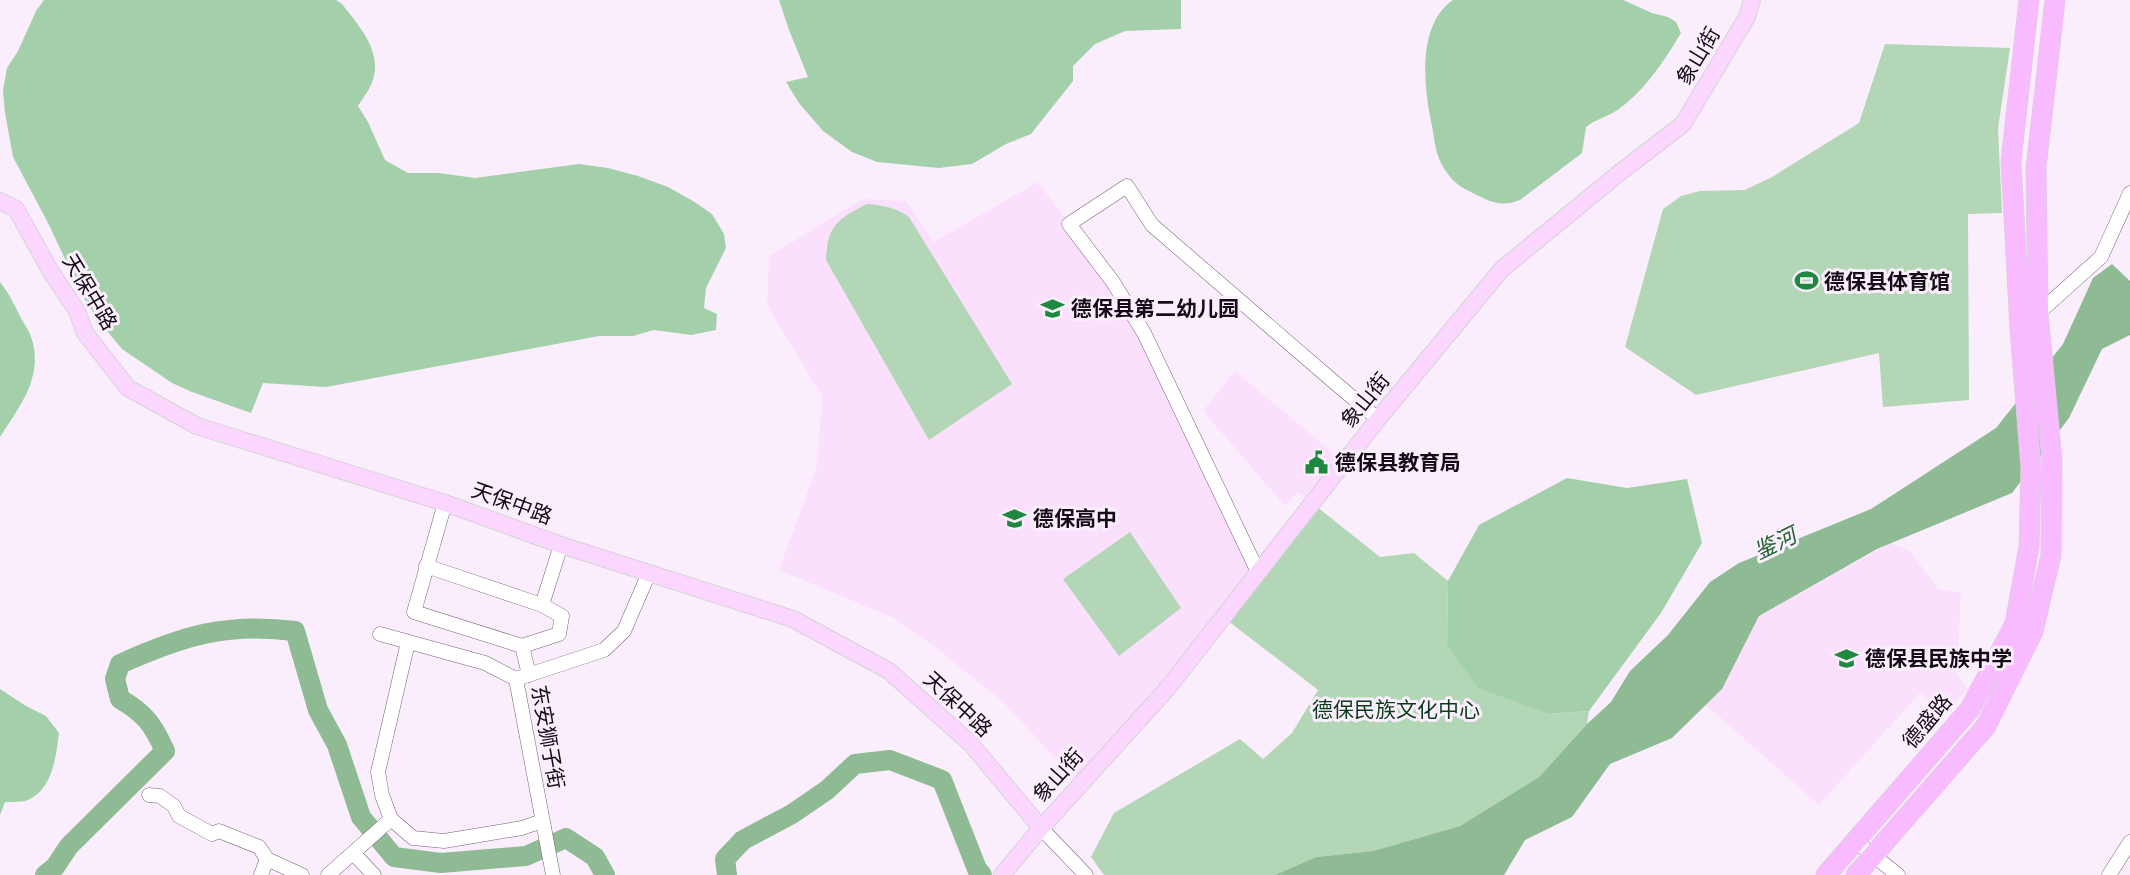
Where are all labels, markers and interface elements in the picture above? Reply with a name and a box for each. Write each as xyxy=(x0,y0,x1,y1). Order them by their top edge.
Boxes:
street label: 象山街 xyxy=(1669,22,1727,90)
street label: 天保中路 xyxy=(56,249,124,335)
place label: 德保县体育馆 xyxy=(1824,267,1950,296)
sports icon: 德保县体育馆 xyxy=(1793,268,1819,294)
place label: 德保县第二幼儿园 xyxy=(1071,294,1239,323)
school or university icon: 德保县第二幼儿园 xyxy=(1040,295,1066,321)
street label: 象山街 xyxy=(1334,366,1396,434)
place label: 德保县教育局 xyxy=(1335,448,1461,477)
public building icon: 德保县教育局 xyxy=(1304,449,1330,475)
street label: 天保中路 xyxy=(468,475,556,531)
place label: 德保高中 xyxy=(1033,504,1117,533)
school or university icon: 德保高中 xyxy=(1002,505,1028,531)
water label: 鉴河 xyxy=(1749,518,1805,566)
place label: 德保县民族中学 xyxy=(1865,644,2012,673)
school or university icon: 德保县民族中学 xyxy=(1834,645,1860,671)
street label: 天保中路 xyxy=(917,665,999,743)
street label: 东安狮子街 xyxy=(525,683,571,791)
street label: 德盛路 xyxy=(1896,688,1958,754)
park label: 德保民族文化中心 xyxy=(1312,695,1480,724)
street label: 象山街 xyxy=(1026,742,1090,808)

